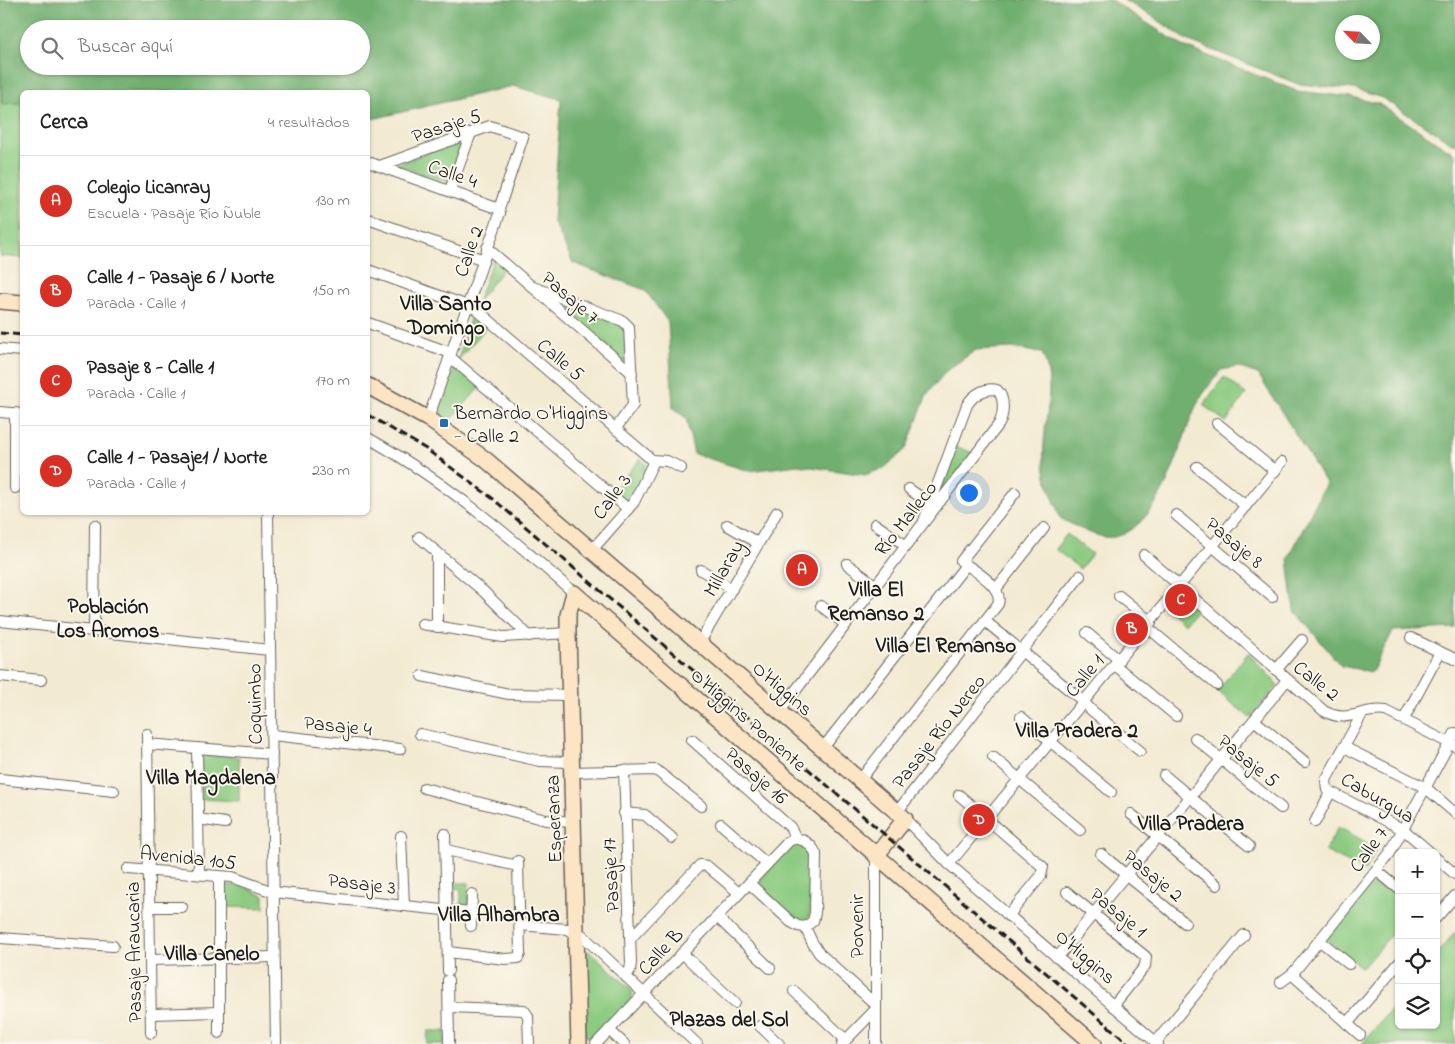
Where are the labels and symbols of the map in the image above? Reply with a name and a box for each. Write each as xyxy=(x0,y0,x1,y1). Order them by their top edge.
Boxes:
north arrow xyxy=(1335,15,1380,60)
street label: Pasaje 5 xyxy=(408,103,485,152)
street label: Calle 4 xyxy=(423,153,481,197)
street label: Calle 2 xyxy=(448,222,493,281)
street label: Pasaje 7 xyxy=(534,266,605,332)
district label: Villa Santo Domingo xyxy=(399,290,492,346)
street label: Calle 5 xyxy=(529,332,589,389)
place label: Bernardo O'Higgins - Calle 2 xyxy=(453,400,608,452)
marker: Bernardo O'Higgins - Calle 2 xyxy=(438,417,450,429)
street label: Calle 3 xyxy=(586,468,640,527)
street label: Río Malleco xyxy=(868,476,945,563)
your location xyxy=(956,480,982,506)
street label: Pasaje 8 xyxy=(1198,511,1269,577)
street label: Millaray xyxy=(697,535,753,603)
pin: A xyxy=(786,551,818,589)
district label: Villa El Remanso 2 xyxy=(828,576,925,630)
pin: C xyxy=(1165,581,1197,619)
district label: Población Los Aromos xyxy=(57,593,160,647)
pin: B xyxy=(1116,610,1148,648)
district label: Villa El Remanso xyxy=(875,632,1016,662)
street label: Calle 1 xyxy=(1059,649,1113,705)
street label: Calle 2 xyxy=(1286,654,1345,710)
street label: O'Higgins xyxy=(744,655,818,725)
street label: O'Higgins Poniente xyxy=(682,662,812,780)
street label: Coquimbo xyxy=(241,663,272,745)
street label: Pasaje Río Nereo xyxy=(886,669,994,796)
street label: Pasaje 4 xyxy=(302,709,373,745)
district label: Villa Pradera 2 xyxy=(1015,717,1138,747)
street label: Pasaje 5 xyxy=(1210,728,1284,796)
street label: Pasaje 16 xyxy=(717,741,793,813)
district label: Villa Magdalena xyxy=(145,764,276,796)
street label: Caburgua xyxy=(1334,766,1419,833)
street label: Esperanza xyxy=(539,774,572,863)
pin: D xyxy=(963,801,995,839)
district label: Villa Pradera xyxy=(1137,810,1244,840)
street label: Calle 7 xyxy=(1343,821,1397,880)
street label: Pasaje 17 xyxy=(596,837,629,913)
street label: Avenida 105 xyxy=(138,840,237,879)
street label: Pasaje 2 xyxy=(1116,844,1189,910)
street label: Pasaje 3 xyxy=(326,867,397,904)
street label: Pasaje Araucaria xyxy=(120,881,151,1023)
street label: Pasaje 1 xyxy=(1082,882,1152,946)
street label: Porvenir xyxy=(844,893,873,958)
district label: Villa Alhambra xyxy=(437,901,560,931)
street label: Calle B xyxy=(632,922,692,983)
street label: O'Higgins xyxy=(1047,923,1121,993)
district label: Villa Canelo xyxy=(163,940,260,970)
district label: Plazas del Sol xyxy=(669,1006,789,1036)

